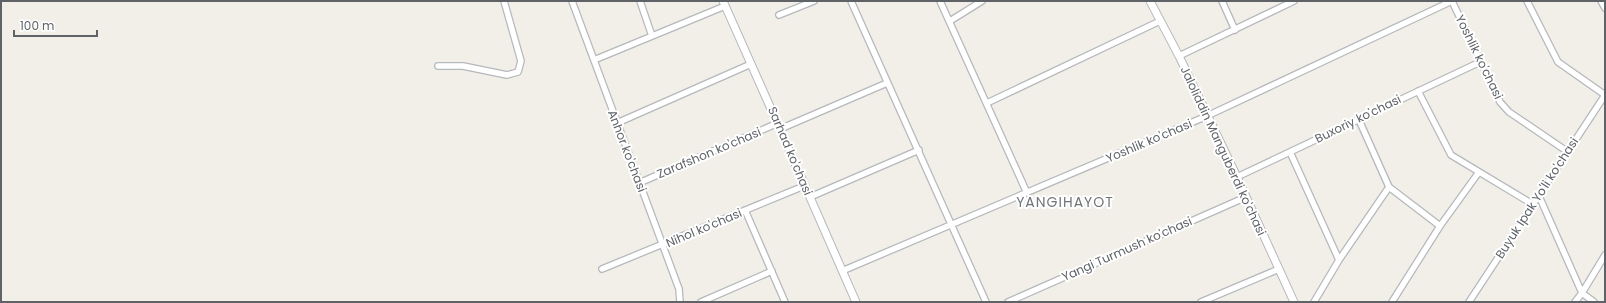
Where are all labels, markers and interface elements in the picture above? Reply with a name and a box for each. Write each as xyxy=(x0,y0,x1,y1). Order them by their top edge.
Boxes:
scale bar xyxy=(14,12,97,38)
street label: Yoshlik ko'chasi xyxy=(1452,12,1507,102)
text: 100 m xyxy=(20,17,54,34)
street label: Jaloliddin Manguberdi ko'chasi xyxy=(1177,63,1270,238)
street label: Buxoriy ko'chasi xyxy=(1312,90,1404,147)
street label: Sarhad ko'chasi xyxy=(764,104,817,198)
street label: Anhor ko'chasi xyxy=(604,107,651,194)
street label: Yoshlik ko'chasi xyxy=(1103,115,1195,166)
street label: Zarafshon ko'chasi xyxy=(654,123,764,182)
street label: Buyuk Ipak Yo'li ko'chasi xyxy=(1491,134,1582,262)
district label: YANGIHAYOT xyxy=(1016,192,1114,212)
street label: Nihol ko'chasi xyxy=(663,204,744,251)
street label: Yangi Turmush ko'chasi xyxy=(1059,212,1195,285)

